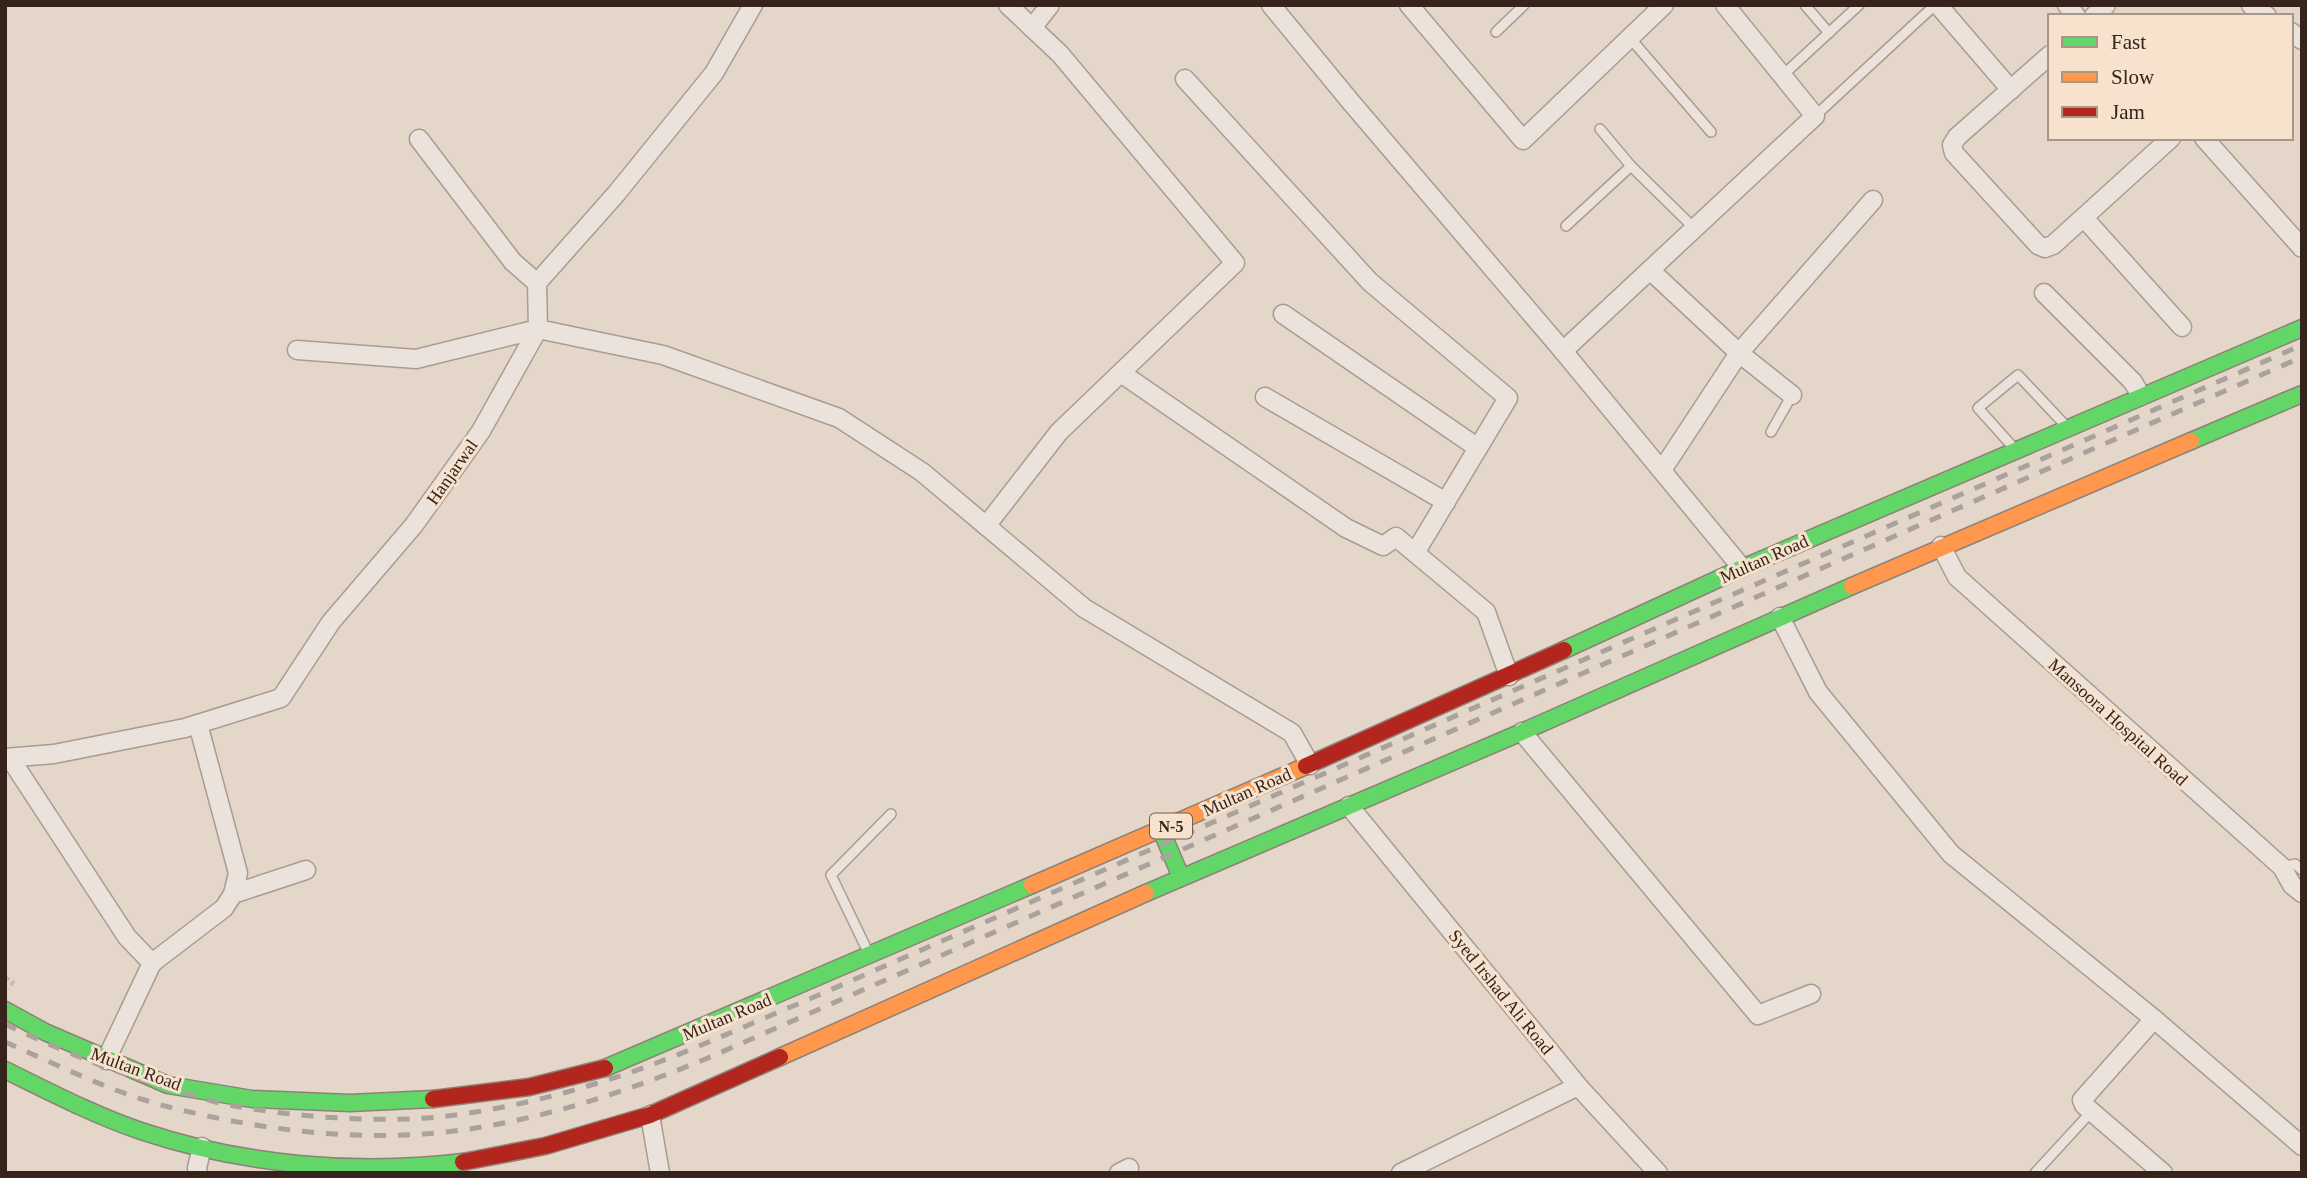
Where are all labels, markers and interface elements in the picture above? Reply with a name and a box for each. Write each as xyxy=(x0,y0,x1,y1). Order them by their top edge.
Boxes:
legend xyxy=(2048,14,2293,140)
text: Fast xyxy=(2111,30,2146,54)
text: Slow xyxy=(2111,65,2155,89)
text: Jam xyxy=(2111,100,2145,124)
street label: Hanjarwal xyxy=(422,436,482,508)
street label: Multan Road xyxy=(1717,531,1811,587)
street label: Mansoora Hospital Road xyxy=(2044,654,2192,790)
street label: Multan Road xyxy=(1200,764,1294,820)
road number: N-5 xyxy=(1150,814,1192,838)
street label: Syed Irshad Ali Road xyxy=(1445,926,1557,1058)
street label: Multan Road xyxy=(680,989,774,1045)
street label: Multan Road xyxy=(88,1043,184,1095)

